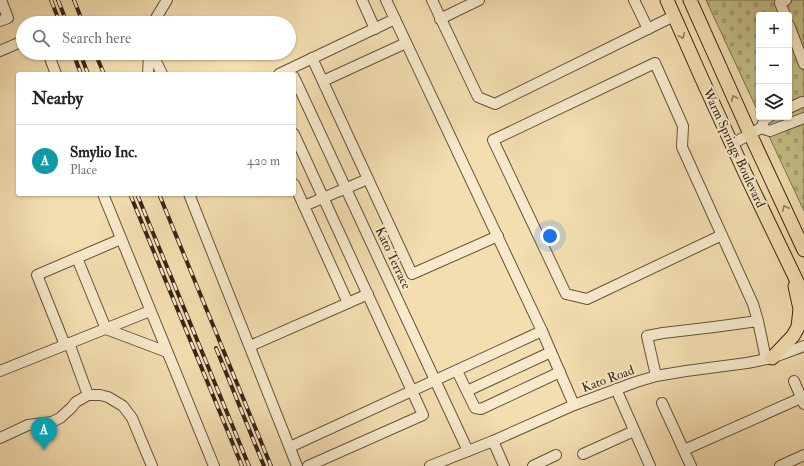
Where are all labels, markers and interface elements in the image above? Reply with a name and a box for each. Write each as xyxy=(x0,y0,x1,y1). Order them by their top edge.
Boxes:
map controls xyxy=(756,12,792,120)
button: + xyxy=(756,12,792,48)
search box xyxy=(16,16,296,60)
icon: search xyxy=(30,27,52,49)
text: Search here xyxy=(62,29,131,48)
one-way arrow xyxy=(677,31,685,39)
button: − xyxy=(756,48,792,84)
button: layers xyxy=(756,84,792,120)
street label: Warm Springs Boulevard xyxy=(698,85,769,211)
text: Nearby xyxy=(32,88,83,109)
one-way arrow xyxy=(731,95,739,103)
text: Smylio Inc. xyxy=(70,143,137,162)
text: A xyxy=(41,153,49,169)
text: 420 m xyxy=(247,153,280,169)
text: Place xyxy=(70,162,97,178)
one-way arrow xyxy=(782,205,790,213)
street label: Kato Terrace xyxy=(372,224,415,292)
your location xyxy=(540,226,560,246)
street label: Kato Road xyxy=(580,362,637,396)
pin: A xyxy=(31,417,57,450)

